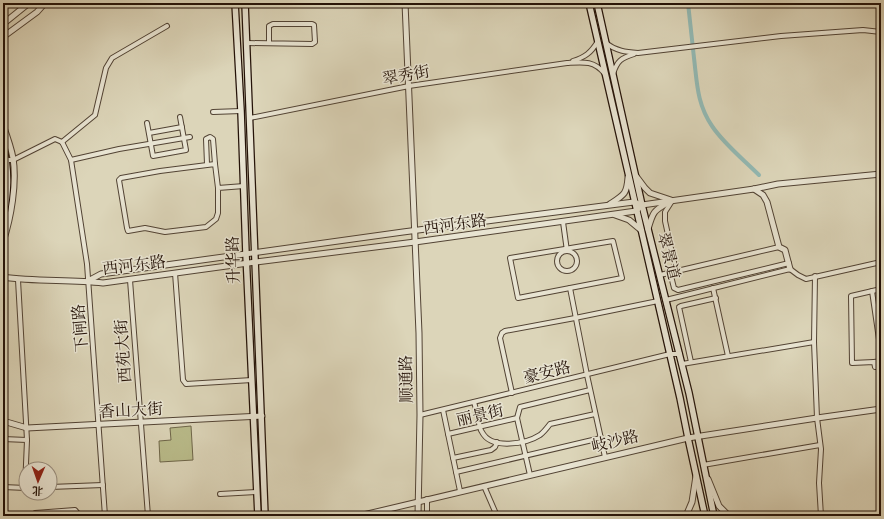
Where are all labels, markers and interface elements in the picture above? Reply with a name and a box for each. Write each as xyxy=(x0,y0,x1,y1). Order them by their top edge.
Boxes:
street label: 翠秀街 xyxy=(381,60,431,90)
street label: 西河东路 xyxy=(422,209,488,239)
street label: 翠景道 xyxy=(653,230,685,282)
street label: 升华路 xyxy=(222,236,244,284)
street label: 西河东路 xyxy=(101,251,167,279)
street label: 下闸路 xyxy=(67,303,93,353)
street label: 西苑大街 xyxy=(110,318,136,384)
street label: 顺通路 xyxy=(395,355,417,403)
street label: 豪安路 xyxy=(521,356,573,388)
street label: 香山大街 xyxy=(98,398,164,422)
street label: 丽景街 xyxy=(454,399,506,431)
street label: 岐沙路 xyxy=(589,425,641,457)
north arrow xyxy=(18,461,58,501)
text: 北 xyxy=(32,484,43,498)

